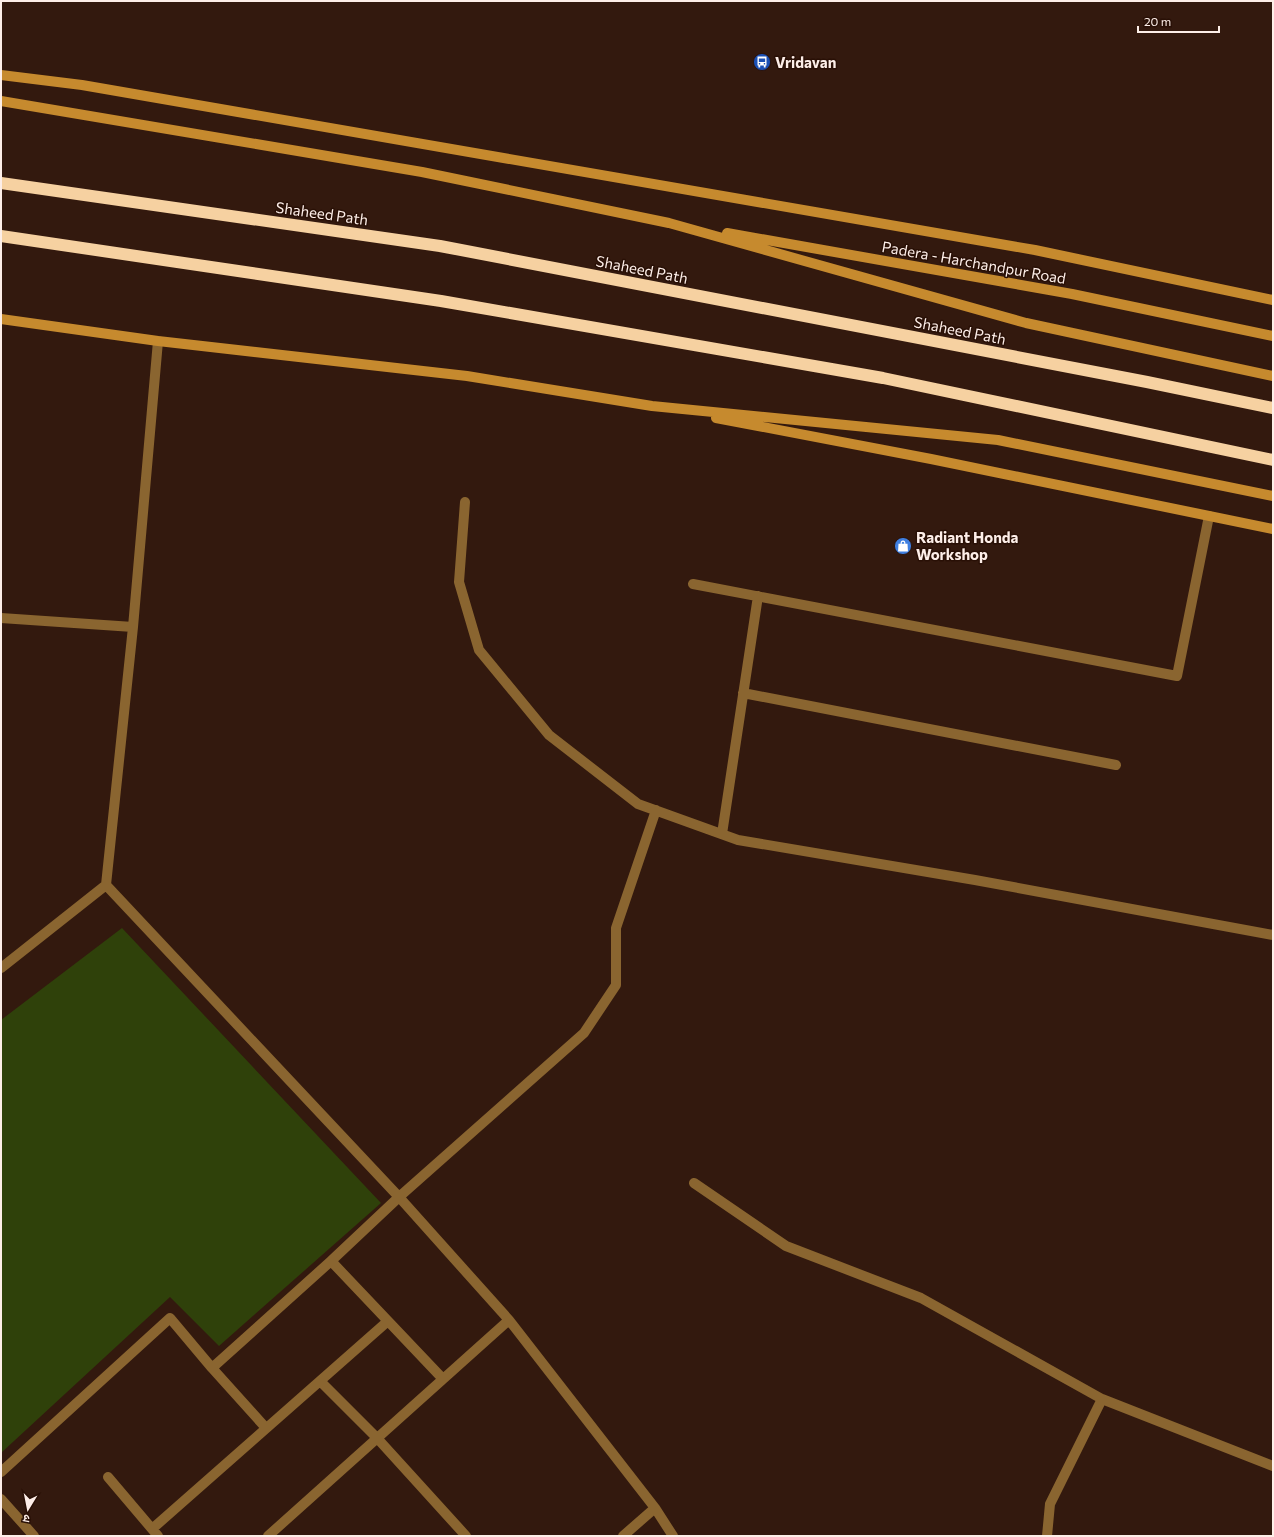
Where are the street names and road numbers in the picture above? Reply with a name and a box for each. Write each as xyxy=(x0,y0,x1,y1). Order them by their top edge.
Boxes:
street label: Shaheed Path xyxy=(275,198,369,228)
street label: Padera - Harchandpur Road xyxy=(881,237,1067,287)
street label: Shaheed Path xyxy=(595,251,689,287)
street label: Shaheed Path xyxy=(913,312,1007,348)

